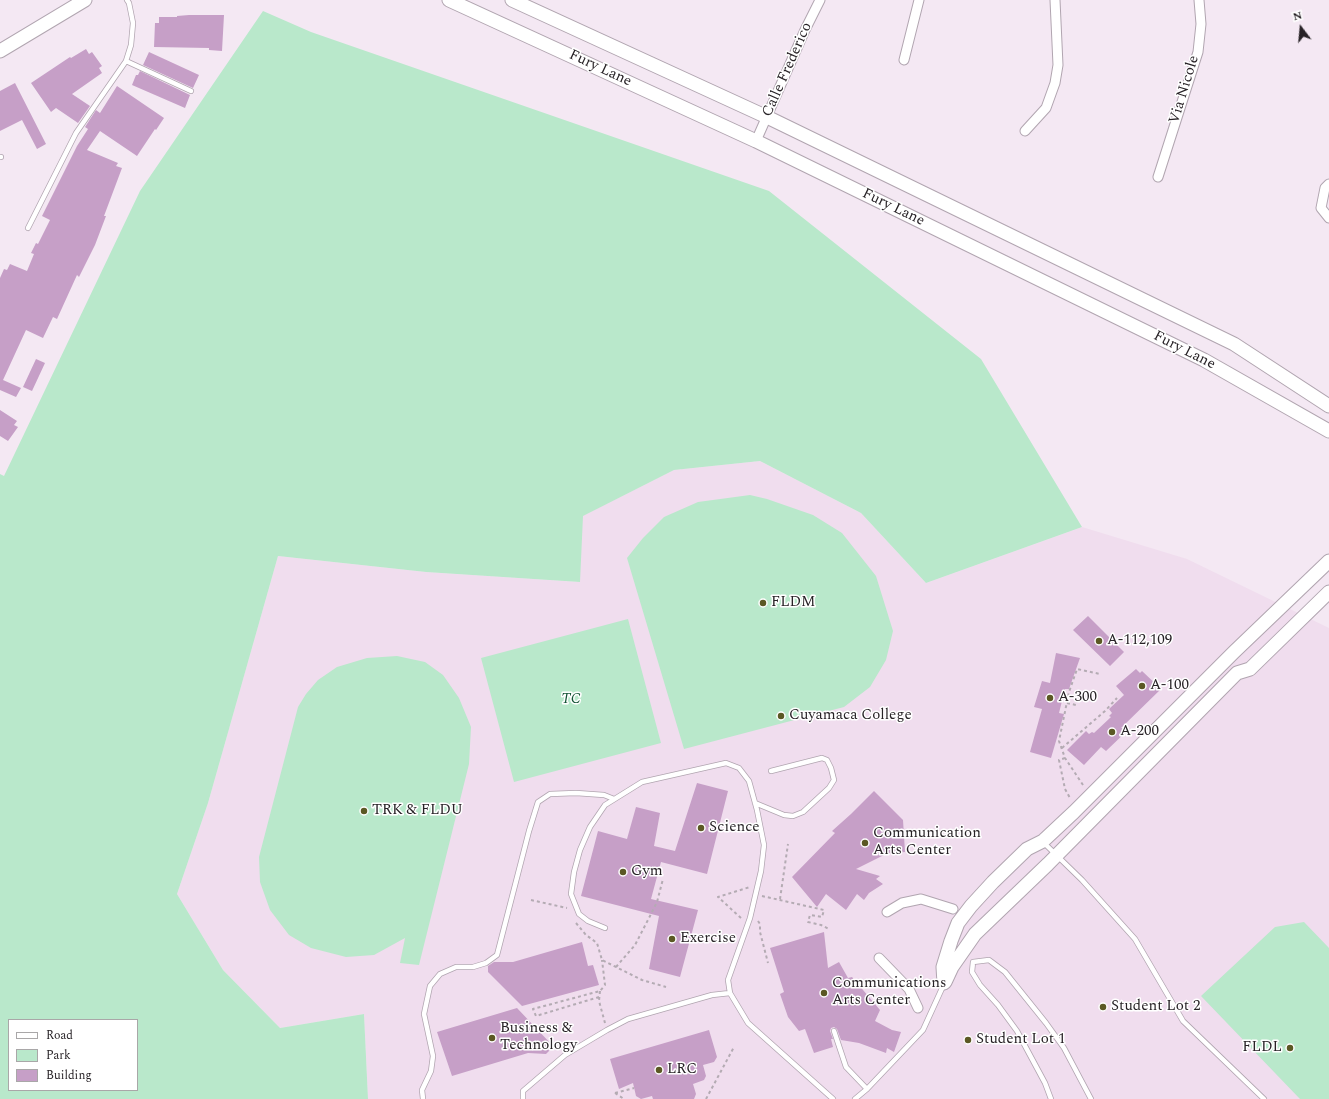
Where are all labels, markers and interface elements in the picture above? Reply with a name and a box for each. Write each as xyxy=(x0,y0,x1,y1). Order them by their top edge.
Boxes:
text: N xyxy=(1291,7,1304,25)
north arrow xyxy=(1281,8,1321,48)
street label: Calle Frederico xyxy=(759,20,817,120)
street label: Fury Lane xyxy=(566,47,634,91)
street label: Via Nicole xyxy=(1166,54,1204,126)
street label: Fury Lane xyxy=(859,185,927,231)
street label: Fury Lane xyxy=(1150,328,1218,374)
place label: FLDM xyxy=(771,594,815,612)
marker: FLDM xyxy=(758,598,768,608)
place label: A-112,109 xyxy=(1107,632,1172,650)
marker: A-112,109 xyxy=(1094,636,1104,646)
place label: A-100 xyxy=(1150,677,1189,695)
marker: A-100 xyxy=(1137,681,1147,691)
place label: A-300 xyxy=(1058,689,1097,707)
park label: TC xyxy=(561,691,581,709)
marker: A-300 xyxy=(1045,693,1055,703)
place label: Cuyamaca College xyxy=(789,707,912,725)
marker: Cuyamaca College xyxy=(776,711,786,721)
place label: A-200 xyxy=(1120,723,1159,741)
marker: A-200 xyxy=(1107,727,1117,737)
place label: TRK & FLDU xyxy=(372,802,463,820)
marker: TRK & FLDU xyxy=(359,806,369,816)
place label: Science xyxy=(709,819,760,837)
marker: Science xyxy=(696,823,706,833)
place label: Communication Arts Center xyxy=(873,825,981,860)
marker: Communication Arts Center xyxy=(860,838,870,848)
place label: Gym xyxy=(631,863,663,881)
marker: Gym xyxy=(618,867,628,877)
place label: Exercise xyxy=(680,930,736,948)
marker: Exercise xyxy=(667,934,677,944)
place label: Communications Arts Center xyxy=(832,975,946,1010)
marker: Communications Arts Center xyxy=(819,988,829,998)
place label: Student Lot 2 xyxy=(1111,998,1200,1016)
marker: Student Lot 2 xyxy=(1098,1002,1108,1012)
legend xyxy=(8,1019,138,1091)
place label: Business & Technology xyxy=(500,1020,577,1055)
text: Road xyxy=(46,1026,73,1045)
place label: Student Lot 1 xyxy=(976,1031,1065,1049)
marker: Business & Technology xyxy=(487,1033,497,1043)
marker: Student Lot 1 xyxy=(963,1035,973,1045)
place label: FLDL xyxy=(1242,1039,1282,1057)
marker: FLDL xyxy=(1285,1043,1295,1053)
text: Park xyxy=(46,1046,71,1065)
place label: LRC xyxy=(667,1061,697,1079)
marker: LRC xyxy=(654,1065,664,1075)
text: Building xyxy=(46,1066,92,1085)

